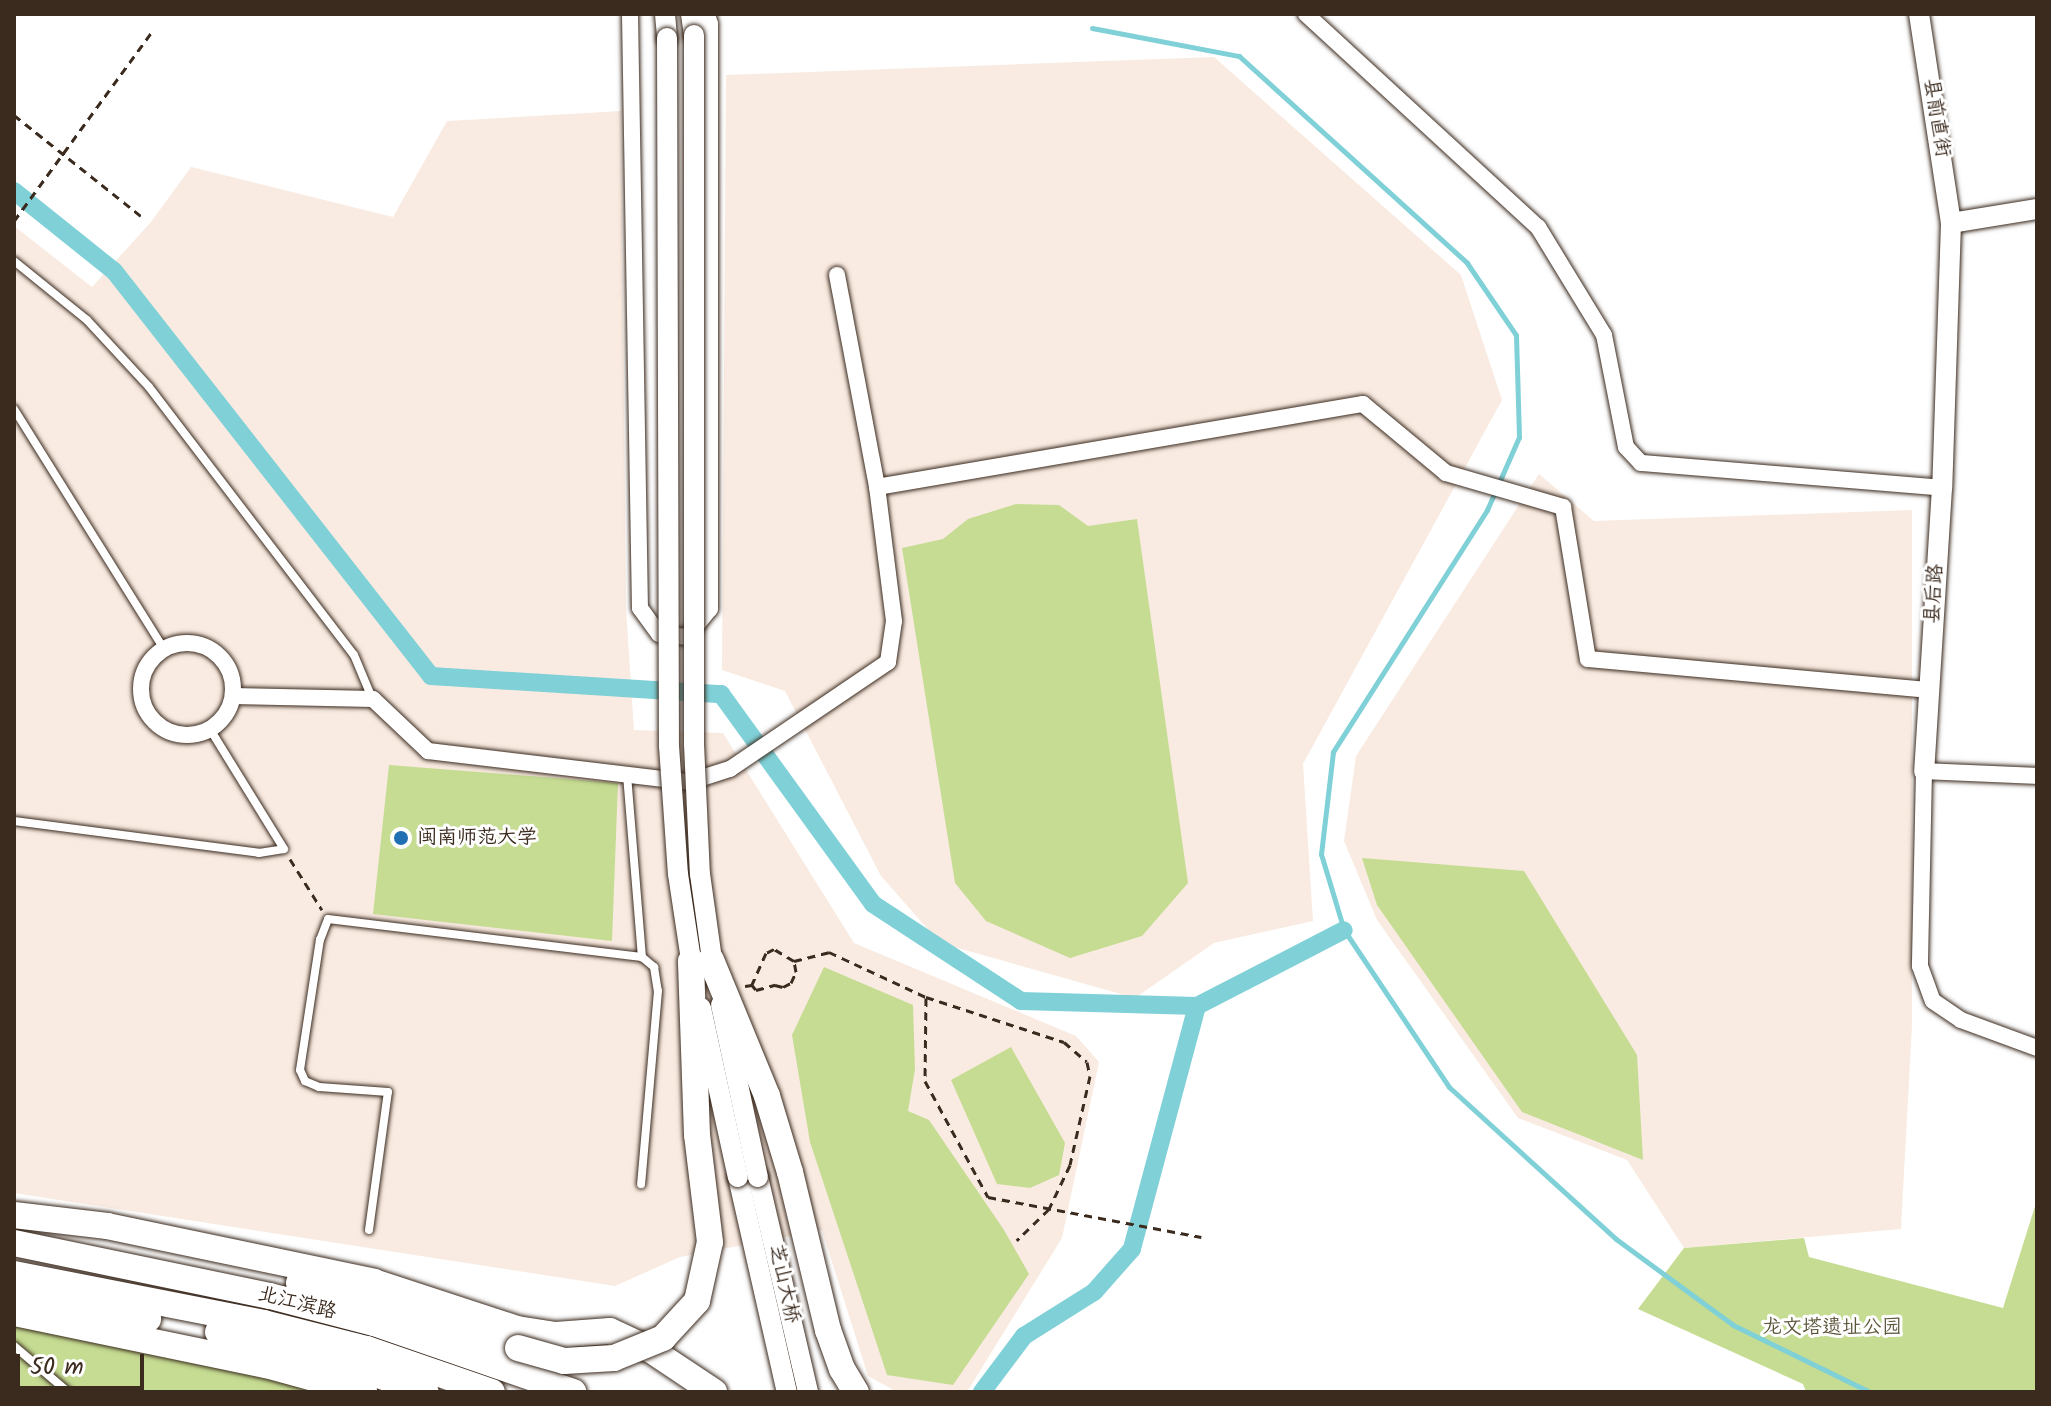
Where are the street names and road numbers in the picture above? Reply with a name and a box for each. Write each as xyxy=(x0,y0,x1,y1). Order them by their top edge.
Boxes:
street label: 县前直街 xyxy=(1918,77,1954,159)
street label: 县后路 xyxy=(1921,563,1949,625)
street label: 芝山大桥 xyxy=(762,1242,804,1326)
street label: 北江滨路 xyxy=(255,1283,339,1325)

